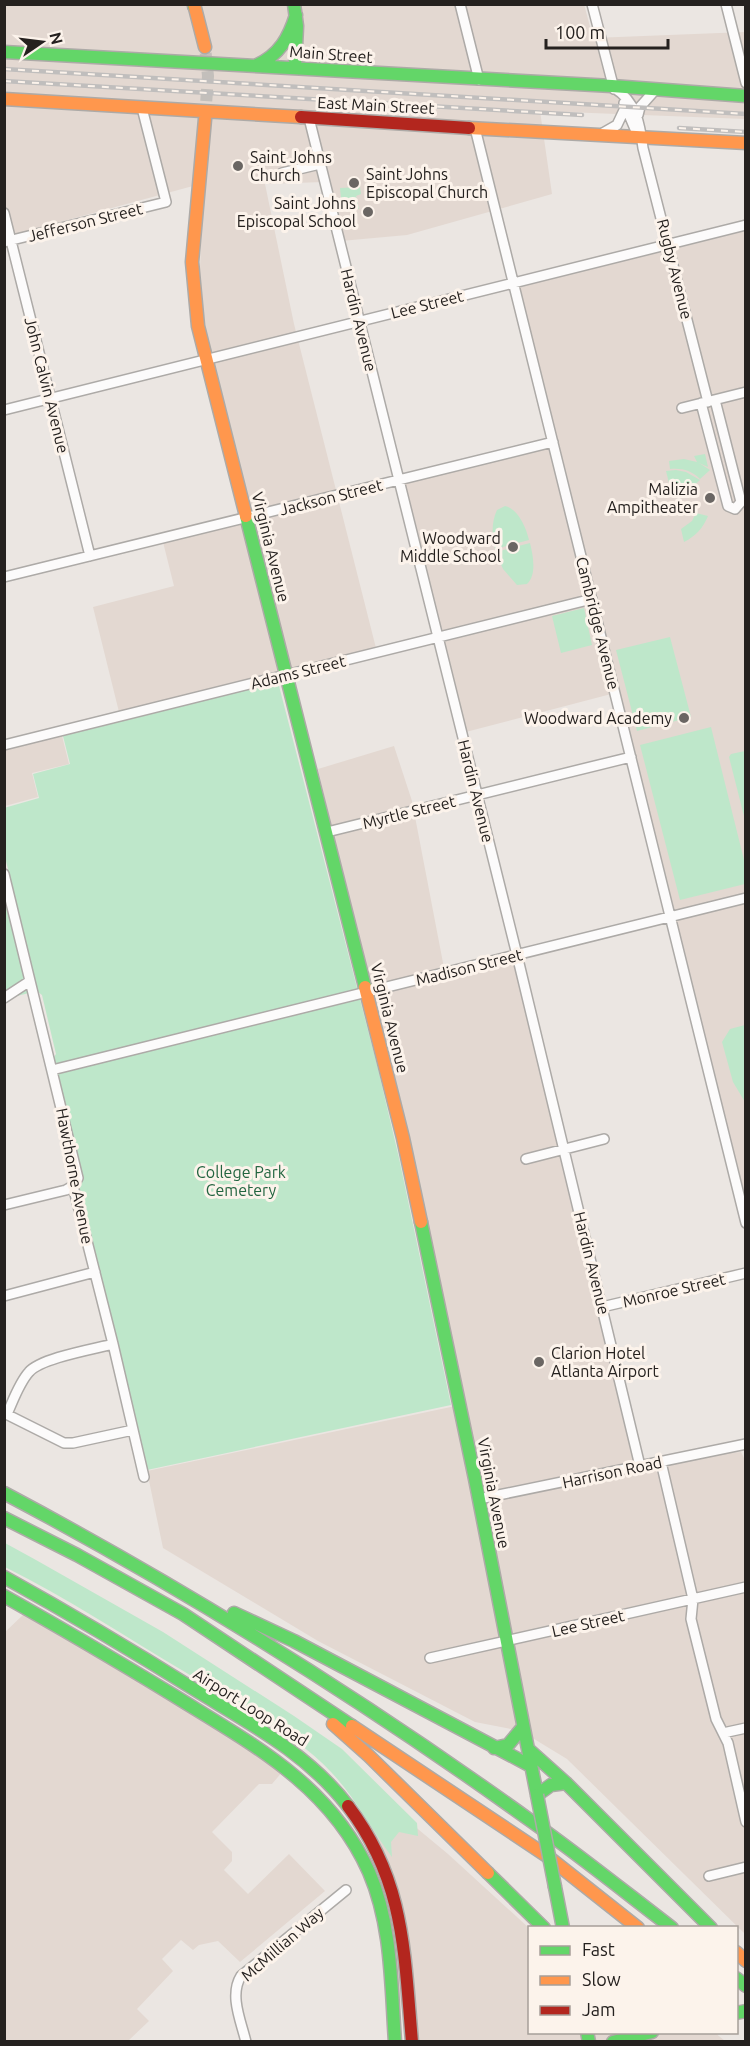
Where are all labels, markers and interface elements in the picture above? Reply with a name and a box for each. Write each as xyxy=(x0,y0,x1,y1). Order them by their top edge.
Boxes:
north arrow xyxy=(12,12,72,72)
scale bar xyxy=(546,12,668,50)
text: 100 m xyxy=(555,22,605,42)
text: N xyxy=(46,30,67,46)
street label: Main Street xyxy=(289,42,374,66)
street label: East Main Street xyxy=(317,93,436,117)
place label: Saint Johns Church xyxy=(250,148,332,184)
marker: Saint Johns Church xyxy=(231,159,245,173)
place label: Saint Johns Episcopal Church xyxy=(366,165,488,201)
marker: Saint Johns Episcopal Church xyxy=(347,176,361,190)
place label: Saint Johns Episcopal School xyxy=(237,194,356,230)
street label: Jefferson Street xyxy=(26,199,145,245)
marker: Saint Johns Episcopal School xyxy=(361,205,375,219)
street label: Rugby Avenue xyxy=(654,217,696,321)
street label: Hardin Avenue xyxy=(338,267,380,373)
street label: Lee Street xyxy=(389,286,466,322)
street label: John Calvin Avenue xyxy=(21,315,73,455)
street label: Jackson Street xyxy=(278,475,385,518)
place label: Malizia Ampitheater xyxy=(607,480,698,516)
street label: Virginia Avenue xyxy=(249,490,293,604)
marker: Malizia Ampitheater xyxy=(703,491,717,505)
place label: Woodward Middle School xyxy=(400,529,501,565)
marker: Woodward Middle School xyxy=(506,540,520,554)
street label: Cambridge Avenue xyxy=(573,555,623,691)
street label: Adams Street xyxy=(249,651,348,692)
place label: Woodward Academy xyxy=(524,709,672,727)
marker: Woodward Academy xyxy=(677,711,691,725)
street label: Hardin Avenue xyxy=(455,738,497,844)
street label: Myrtle Street xyxy=(361,792,458,832)
street label: Madison Street xyxy=(414,945,525,989)
street label: Virginia Avenue xyxy=(368,961,412,1075)
street label: Hawthorne Avenue xyxy=(53,1106,97,1246)
park label: College Park Cemetery xyxy=(196,1163,286,1199)
street label: Hardin Avenue xyxy=(571,1210,613,1316)
street label: Monroe Street xyxy=(621,1269,728,1311)
place label: Clarion Hotel Atlanta Airport xyxy=(551,1344,660,1380)
marker: Clarion Hotel Atlanta Airport xyxy=(532,1355,546,1369)
street label: Virginia Avenue xyxy=(474,1436,514,1550)
street label: Harrison Road xyxy=(561,1453,663,1491)
street label: Lee Street xyxy=(550,1606,627,1640)
street label: Airport Loop Road xyxy=(190,1664,312,1750)
street label: McMillian Way xyxy=(237,1903,327,1985)
legend xyxy=(528,1926,738,2034)
text: Fast xyxy=(582,1939,615,1959)
text: Slow xyxy=(582,1969,621,1989)
text: Jam xyxy=(582,1999,616,2019)

